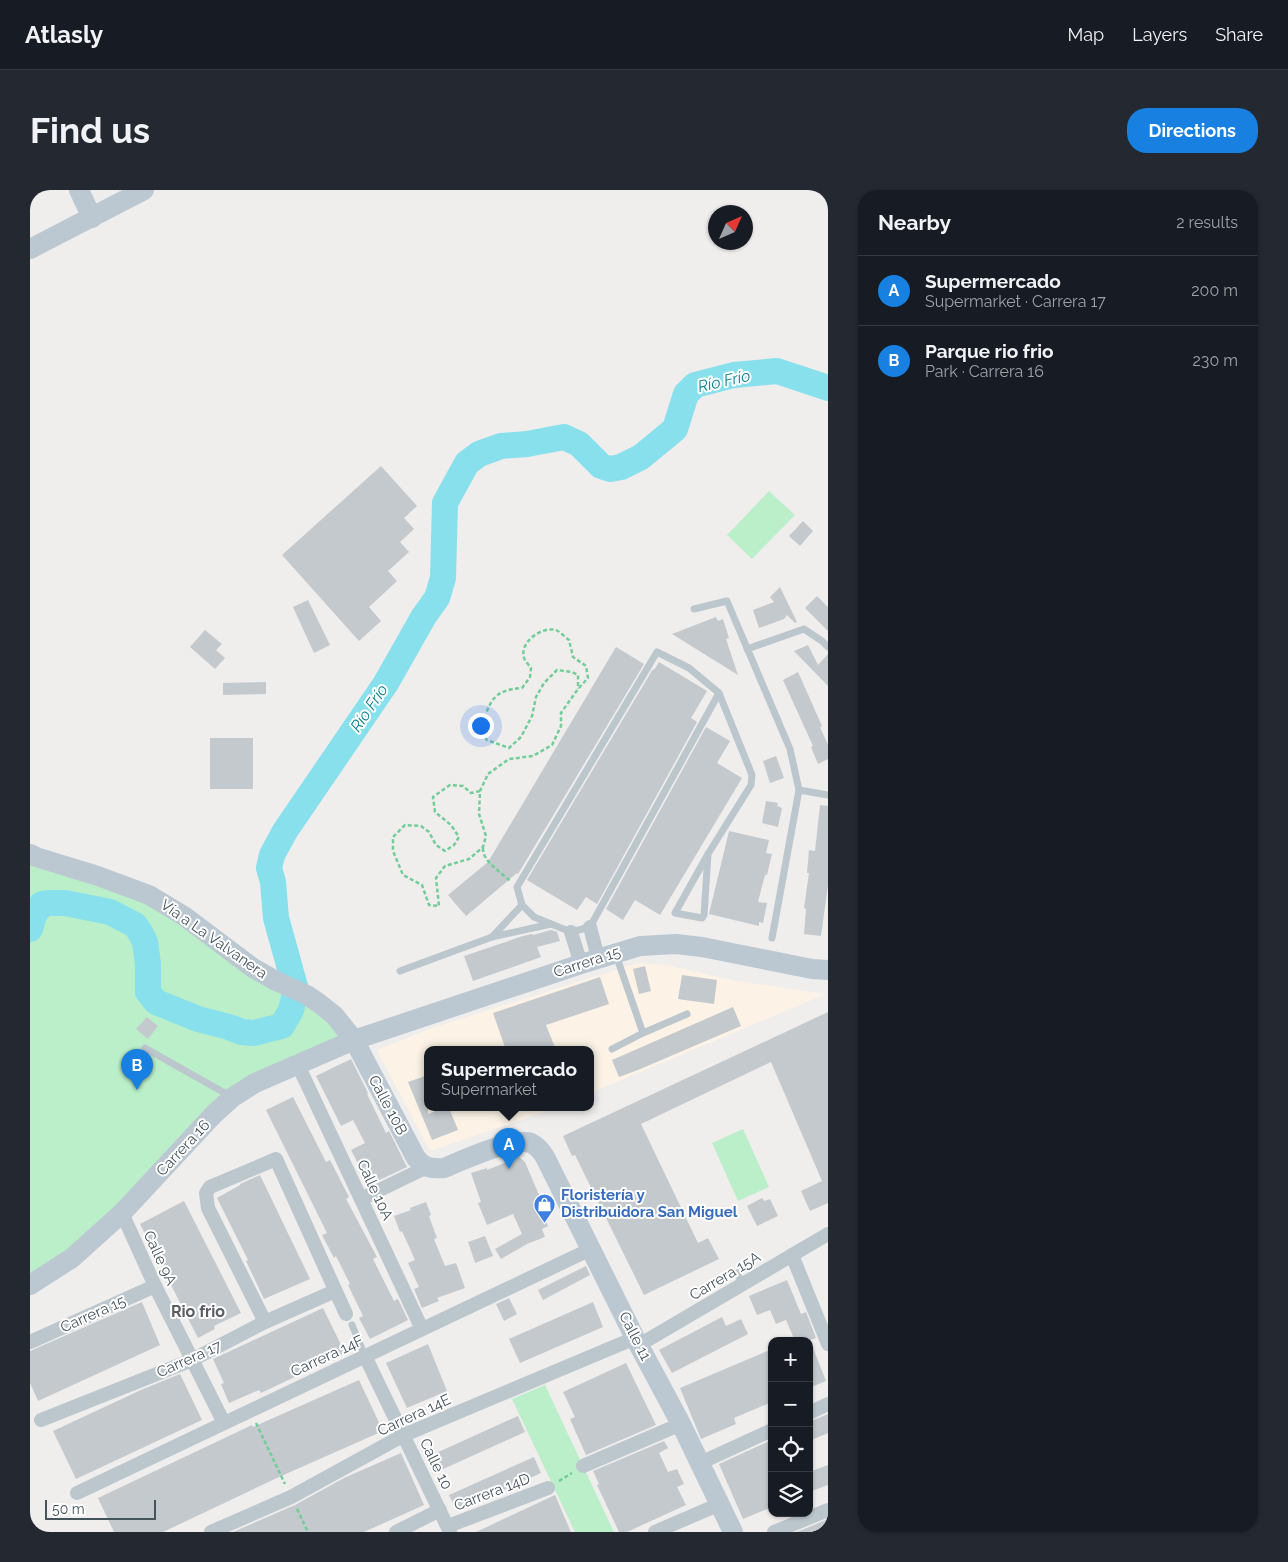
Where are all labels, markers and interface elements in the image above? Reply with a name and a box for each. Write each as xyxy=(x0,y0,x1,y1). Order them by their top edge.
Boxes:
text: Atlasly xyxy=(25,20,103,49)
text: Map xyxy=(1068,24,1104,45)
text: Layers xyxy=(1132,24,1187,45)
text: Share xyxy=(1215,24,1263,45)
button: Directions xyxy=(1127,108,1258,153)
text: Find us xyxy=(30,110,150,151)
north arrow xyxy=(708,205,753,250)
text: Nearby xyxy=(878,210,951,235)
text: 2 results xyxy=(1176,213,1238,232)
text: Supermercado xyxy=(925,270,1061,292)
text: A xyxy=(889,281,899,300)
text: 200 m xyxy=(1191,281,1238,300)
text: Supermarket · Carrera 17 xyxy=(925,292,1106,311)
text: Parque rio frio xyxy=(925,340,1054,362)
text: B xyxy=(889,351,899,370)
text: 230 m xyxy=(1193,351,1238,370)
text: Park · Carrera 16 xyxy=(925,362,1044,381)
water label: Río Frío xyxy=(696,366,752,396)
water label: Río Frío xyxy=(346,681,392,735)
your location xyxy=(468,713,494,739)
street label: Vía a La Valvanera xyxy=(157,895,271,983)
street label: Carrera 15 xyxy=(551,943,623,981)
popup xyxy=(424,1046,594,1111)
pin: B xyxy=(121,1049,153,1090)
text: Supermercado xyxy=(441,1058,577,1080)
street label: Calle 10B xyxy=(365,1072,411,1138)
text: Supermarket xyxy=(441,1080,537,1099)
street label: Carrera 16 xyxy=(152,1116,214,1180)
pin: A xyxy=(493,1128,525,1169)
street label: Calle 10A xyxy=(353,1157,397,1223)
place label: Floristería y Distribuidora San Miguel xyxy=(561,1186,738,1221)
shop icon: Floristería y Distribuidora San Miguel xyxy=(533,1192,557,1223)
street label: Calle 9A xyxy=(140,1228,180,1288)
street label: Carrera 15A xyxy=(686,1248,764,1304)
street label: Carrera 15 xyxy=(58,1292,128,1336)
district label: Rio frio xyxy=(171,1302,225,1321)
street label: Calle 11 xyxy=(615,1309,655,1364)
street label: Carrera 14F xyxy=(288,1331,366,1381)
street label: Carrera 17 xyxy=(154,1337,224,1381)
map controls xyxy=(768,1337,813,1517)
button: + xyxy=(768,1337,813,1382)
button: − xyxy=(768,1382,813,1427)
street label: Carrera 14E xyxy=(375,1390,453,1440)
button: locate xyxy=(768,1427,813,1472)
street label: Calle 10 xyxy=(416,1435,456,1493)
street label: Carrera 14D xyxy=(451,1469,533,1515)
button: layers xyxy=(768,1472,813,1517)
scale bar xyxy=(45,1497,156,1520)
text: 50 m xyxy=(52,1501,85,1517)

